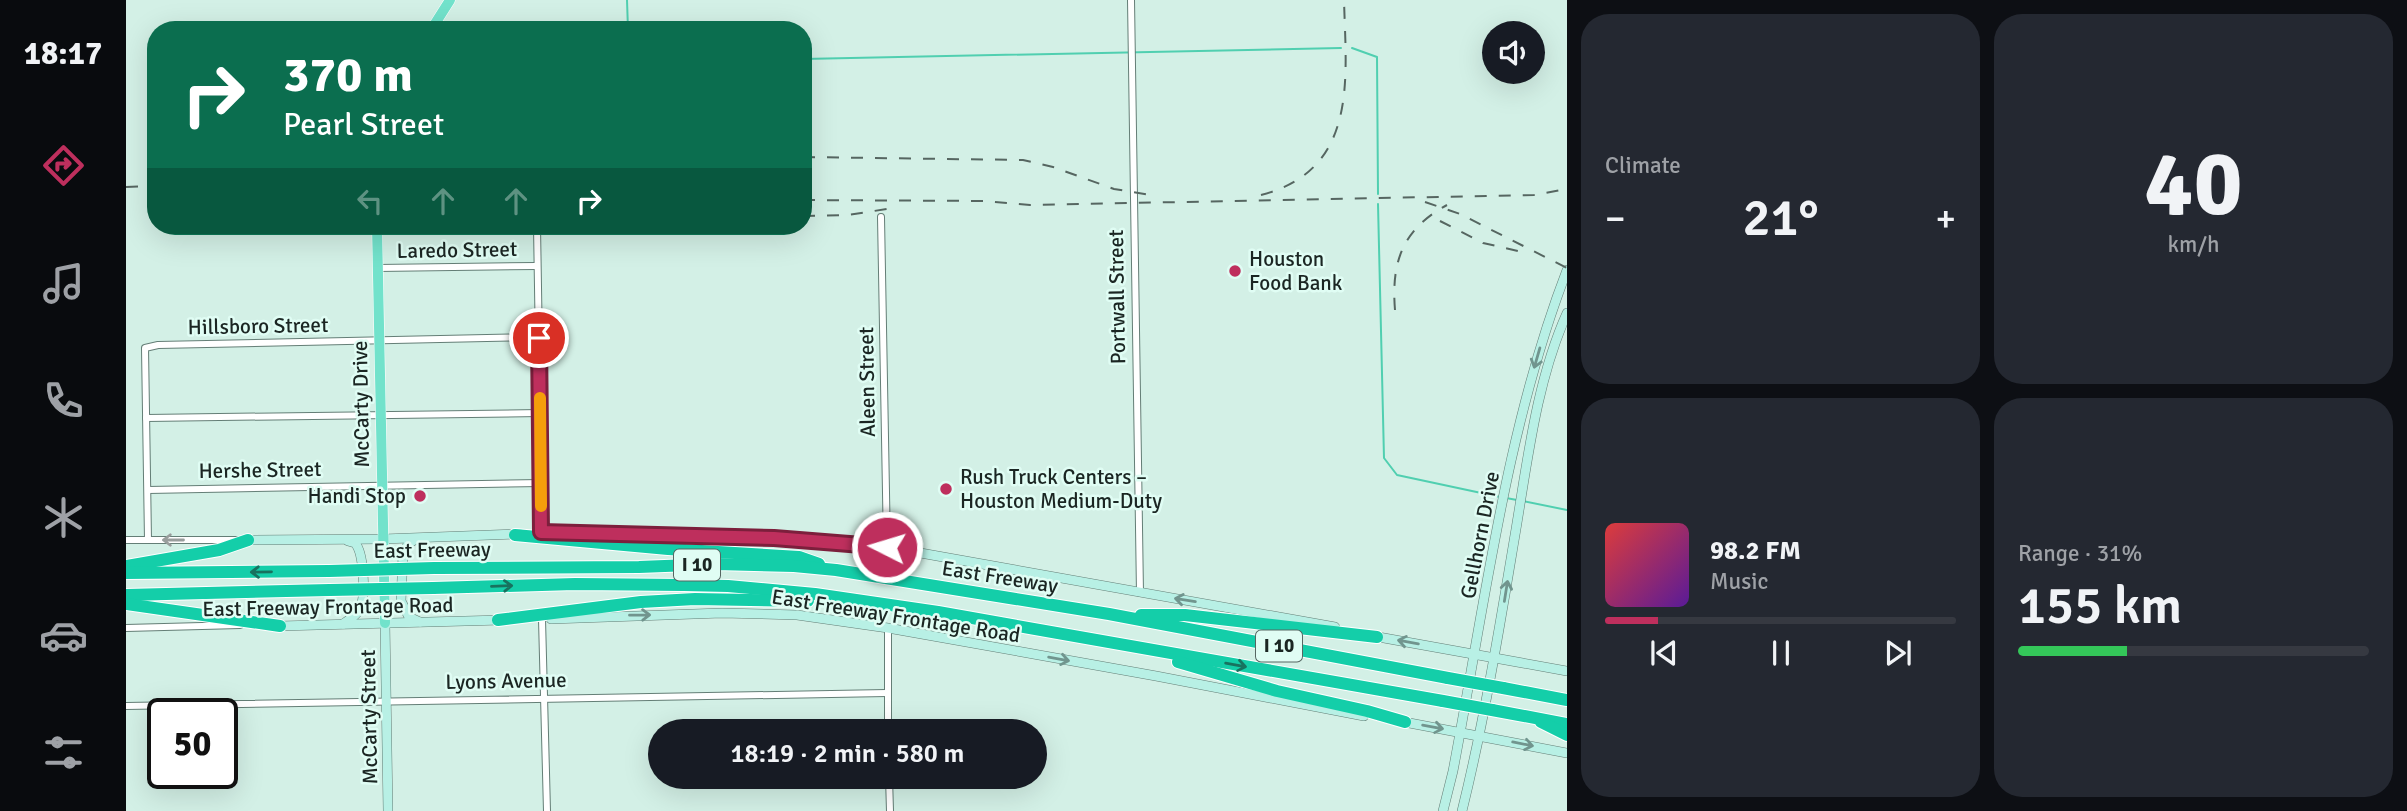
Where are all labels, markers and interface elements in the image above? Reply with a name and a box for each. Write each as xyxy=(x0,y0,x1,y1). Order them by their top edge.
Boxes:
map controls xyxy=(1482,21,1545,84)
button: sound xyxy=(1482,21,1545,84)
text: 18:17 xyxy=(24,34,102,73)
text: 370 m xyxy=(283,45,413,105)
icon: right xyxy=(168,49,259,140)
text: Pearl Street xyxy=(283,105,444,144)
text: 40 xyxy=(2144,128,2243,241)
icon: directions xyxy=(39,141,88,190)
text: Climate xyxy=(1605,151,1681,180)
icon: left xyxy=(351,182,389,220)
icon: ahead xyxy=(424,182,462,220)
icon: ahead xyxy=(497,182,535,220)
icon: right xyxy=(570,182,608,220)
text: 21° xyxy=(1742,186,1819,250)
text: − xyxy=(1605,195,1626,242)
text: + xyxy=(1935,195,1956,242)
street label: Portwall Street xyxy=(1103,229,1131,365)
text: km/h xyxy=(2167,230,2220,259)
street label: Laredo Street xyxy=(396,236,518,264)
place label: Houston Food Bank xyxy=(1249,246,1343,296)
icon: music xyxy=(39,259,88,308)
marker: Houston Food Bank xyxy=(1227,263,1243,279)
pin xyxy=(509,308,569,368)
street label: Hillsboro Street xyxy=(187,312,329,340)
icon: arrive xyxy=(520,319,558,357)
street label: Aleen Street xyxy=(853,327,881,437)
street label: McCarty Drive xyxy=(347,340,375,468)
one-way arrow xyxy=(1530,346,1543,368)
icon: phone xyxy=(39,376,88,425)
street label: Hershe Street xyxy=(198,456,322,484)
place label: Rush Truck Centers – Houston Medium-Duty xyxy=(960,464,1162,514)
street label: Gellhorn Drive xyxy=(1455,469,1505,601)
marker: Rush Truck Centers – Houston Medium-Duty xyxy=(938,481,954,497)
place label: Handi Stop xyxy=(307,483,406,509)
marker: Handi Stop xyxy=(412,488,428,504)
icon: climate xyxy=(39,493,88,542)
position arrow xyxy=(850,510,924,584)
one-way arrow xyxy=(162,533,185,547)
text: 98.2 FM xyxy=(1710,535,1801,567)
street label: East Freeway xyxy=(373,536,491,564)
text: Range · 31% xyxy=(2018,539,2142,568)
road number: I 10 xyxy=(674,550,720,580)
street label: East Freeway xyxy=(940,555,1060,599)
one-way arrow xyxy=(249,565,272,579)
text: Music xyxy=(1710,567,1768,596)
text: 155 km xyxy=(2018,574,2182,638)
one-way arrow xyxy=(490,579,513,593)
one-way arrow xyxy=(1500,580,1513,603)
street label: East Freeway Frontage Road xyxy=(770,584,1022,648)
street label: East Freeway Frontage Road xyxy=(202,592,454,622)
one-way arrow xyxy=(1174,593,1197,606)
one-way arrow xyxy=(628,608,651,622)
icon: car xyxy=(39,611,88,660)
road number: I 10 xyxy=(1256,631,1302,662)
icon: previous xyxy=(1645,634,1683,672)
icon: pause xyxy=(1762,634,1800,672)
icon: next xyxy=(1879,634,1917,672)
one-way arrow xyxy=(1397,635,1420,648)
street label: McCarty Street xyxy=(355,649,383,785)
one-way arrow xyxy=(1047,653,1070,666)
one-way arrow xyxy=(1224,659,1247,672)
street label: Lyons Avenue xyxy=(445,667,567,695)
speed limit sign: 50 xyxy=(147,698,238,789)
one-way arrow xyxy=(1421,721,1444,734)
icon: filters xyxy=(39,728,88,777)
text: 18:19 · 2 min · 580 m xyxy=(731,738,964,770)
one-way arrow xyxy=(1511,738,1533,752)

